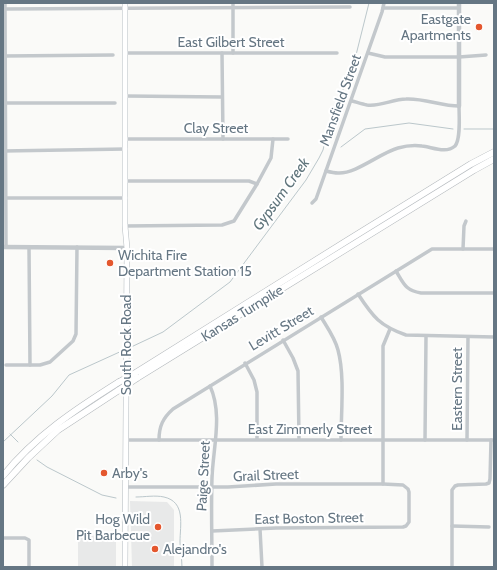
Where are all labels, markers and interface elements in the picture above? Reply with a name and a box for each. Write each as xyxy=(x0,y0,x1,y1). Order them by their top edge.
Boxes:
place label: Eastgate Apartments xyxy=(401,10,471,44)
marker: Eastgate Apartments xyxy=(474,22,484,32)
street label: East Gilbert Street xyxy=(178,33,285,51)
street label: Mansfield Street xyxy=(315,51,365,148)
street label: Clay Street xyxy=(184,119,249,137)
water label: Gypsum Creek xyxy=(249,154,314,234)
place label: Wichita Fire Department Station 15 xyxy=(118,246,252,280)
marker: Wichita Fire Department Station 15 xyxy=(105,258,115,268)
street label: Kansas Turnpike xyxy=(198,281,286,345)
street label: South Rock Road xyxy=(117,295,135,395)
street label: Levitt Street xyxy=(245,301,317,354)
street label: Eastern Street xyxy=(448,347,466,431)
street label: East Zimmerly Street xyxy=(248,420,372,438)
street label: Paige Street xyxy=(192,440,214,512)
place label: Arby's xyxy=(112,464,148,482)
street label: Grail Street xyxy=(233,465,299,485)
marker: Arby's xyxy=(99,468,109,478)
street label: East Boston Street xyxy=(254,508,364,528)
place label: Hog Wild Pit Barbecue xyxy=(76,510,150,544)
marker: Hog Wild Pit Barbecue xyxy=(153,522,163,532)
place label: Alejandro's xyxy=(163,540,227,558)
marker: Alejandro's xyxy=(150,544,160,554)

